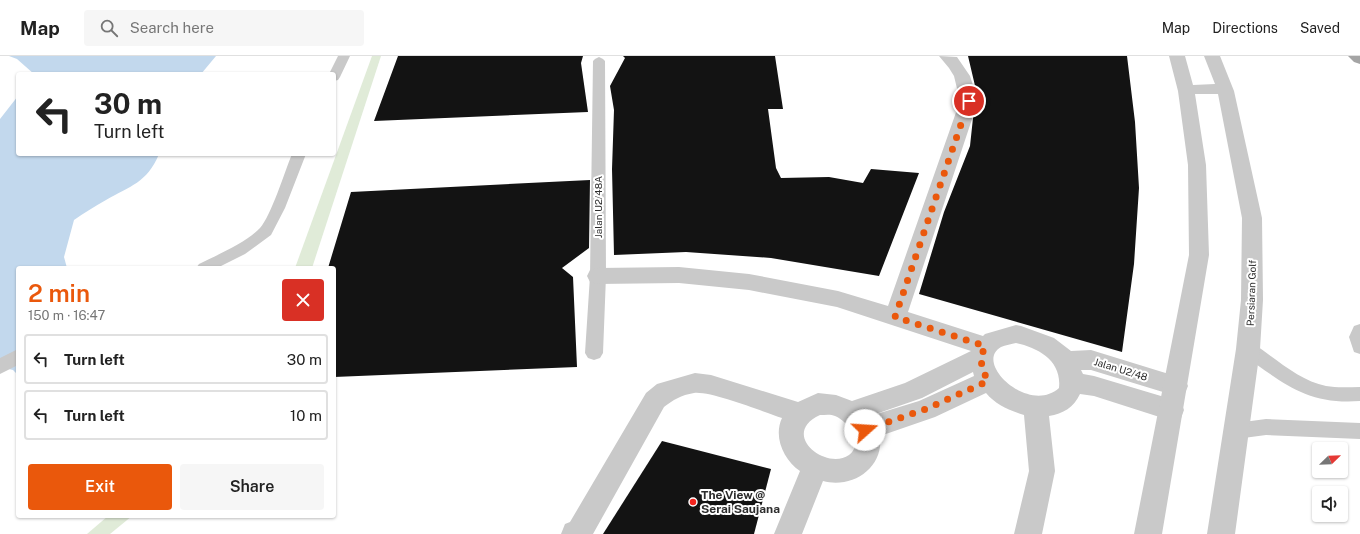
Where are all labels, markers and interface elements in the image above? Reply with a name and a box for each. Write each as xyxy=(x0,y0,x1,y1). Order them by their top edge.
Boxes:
search box xyxy=(84,10,364,46)
text: Map xyxy=(20,17,60,39)
icon: search xyxy=(98,17,120,39)
text: Search here xyxy=(130,19,214,36)
text: Map xyxy=(1162,20,1190,36)
text: Directions xyxy=(1212,20,1278,36)
text: Saved xyxy=(1300,20,1340,36)
pin xyxy=(952,84,986,118)
text: 30 m xyxy=(94,87,162,120)
icon: left xyxy=(28,88,80,140)
icon: arrive xyxy=(958,90,980,112)
text: Turn left xyxy=(94,121,164,142)
street label: Jalan U2/48A xyxy=(592,176,604,238)
street label: Persiaran Golf xyxy=(1244,260,1258,326)
text: 2 min xyxy=(28,279,90,307)
button: close xyxy=(282,279,324,321)
text: 150 m · 16:47 xyxy=(28,308,105,323)
icon: left xyxy=(30,348,52,370)
text: Turn left xyxy=(64,351,125,368)
text: 30 m xyxy=(287,351,322,368)
street label: Jalan U2/48 xyxy=(1093,355,1149,383)
icon: left xyxy=(30,404,52,426)
text: Turn left xyxy=(64,407,125,424)
text: 10 m xyxy=(290,407,322,424)
position arrow xyxy=(844,409,886,451)
north arrow xyxy=(1312,442,1348,478)
map controls xyxy=(1312,442,1348,522)
button: Exit xyxy=(28,464,172,510)
button: Share xyxy=(180,464,324,510)
button: sound xyxy=(1312,486,1348,522)
place label: The View @ Serai Saujana xyxy=(701,488,780,516)
marker: The View @ Serai Saujana xyxy=(688,497,698,507)

